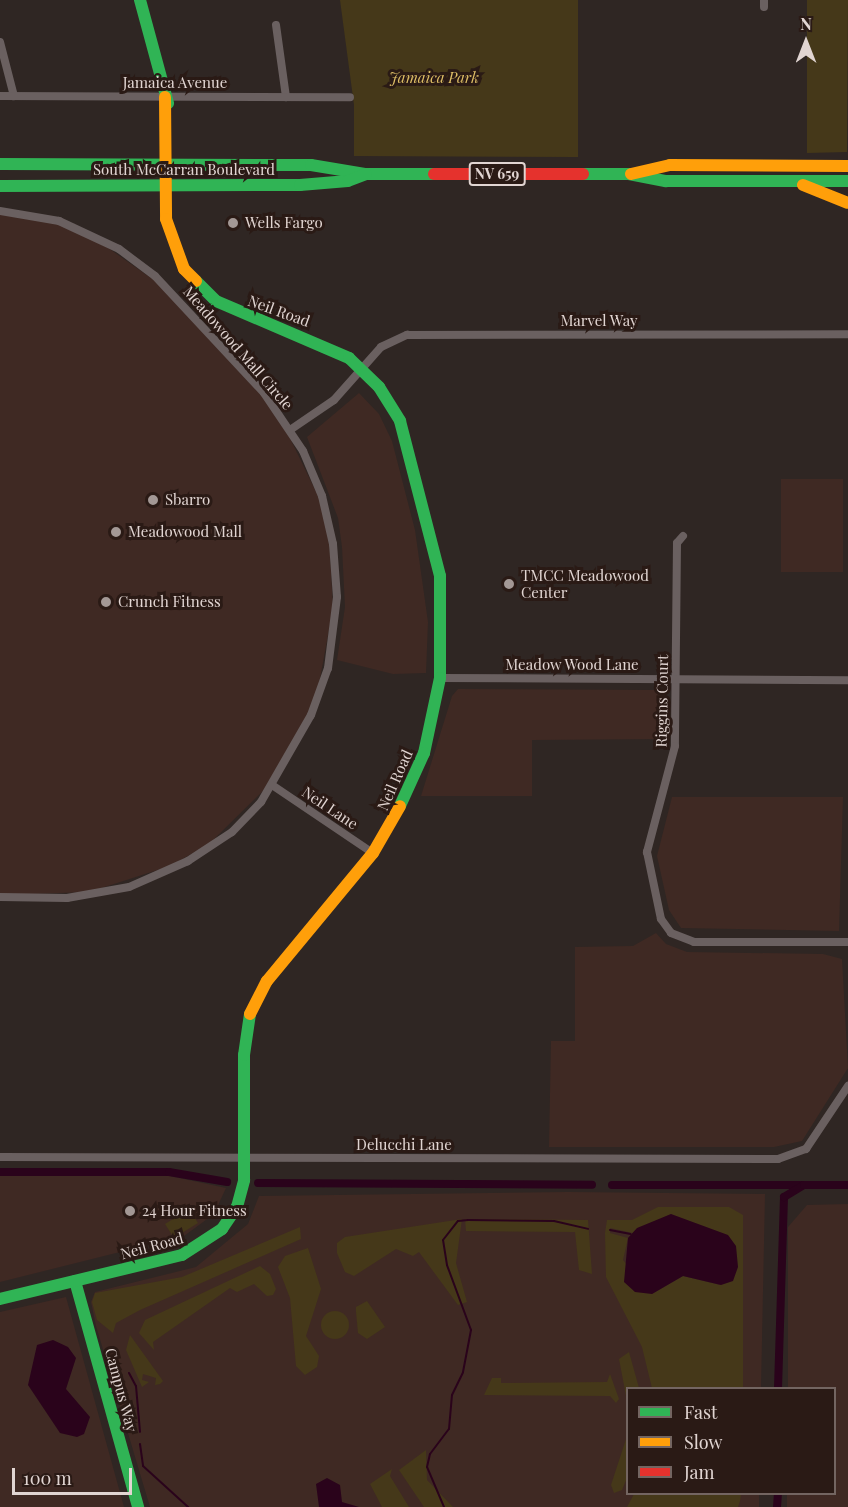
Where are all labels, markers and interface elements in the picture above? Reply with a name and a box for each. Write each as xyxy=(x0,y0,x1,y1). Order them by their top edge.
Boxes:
north arrow xyxy=(776,12,836,72)
text: N xyxy=(800,13,812,34)
park label: Jamaica Park xyxy=(389,69,479,87)
street label: Jamaica Avenue xyxy=(122,74,228,92)
street label: South McCarran Boulevard xyxy=(93,161,275,179)
road number: NV 659 xyxy=(468,163,526,185)
place label: Wells Fargo xyxy=(245,214,323,232)
marker: Wells Fargo xyxy=(226,216,240,230)
street label: Meadowood Mall Circle xyxy=(179,283,297,413)
street label: Neil Road xyxy=(246,292,312,330)
street label: Marvel Way xyxy=(560,312,638,330)
place label: Sbarro xyxy=(165,491,210,509)
marker: Sbarro xyxy=(146,493,160,507)
place label: Meadowood Mall xyxy=(128,523,242,541)
marker: Meadowood Mall xyxy=(109,525,123,539)
place label: TMCC Meadowood Center xyxy=(521,566,649,601)
marker: TMCC Meadowood Center xyxy=(502,577,516,591)
place label: Crunch Fitness xyxy=(118,593,221,611)
marker: Crunch Fitness xyxy=(99,595,113,609)
street label: Riggins Court xyxy=(652,654,672,748)
street label: Meadow Wood Lane xyxy=(505,656,639,674)
street label: Neil Road xyxy=(374,747,416,813)
street label: Neil Lane xyxy=(299,783,361,833)
street label: Delucchi Lane xyxy=(356,1136,452,1154)
place label: 24 Hour Fitness xyxy=(142,1202,247,1220)
marker: 24 Hour Fitness xyxy=(123,1204,137,1218)
street label: Neil Road xyxy=(119,1229,185,1263)
street label: Campus Way xyxy=(101,1346,141,1434)
legend xyxy=(626,1387,836,1495)
text: Fast xyxy=(684,1400,717,1424)
text: Slow xyxy=(684,1430,722,1454)
scale bar xyxy=(15,1456,135,1494)
text: Jam xyxy=(684,1460,714,1484)
text: 100 m xyxy=(23,1466,72,1490)

